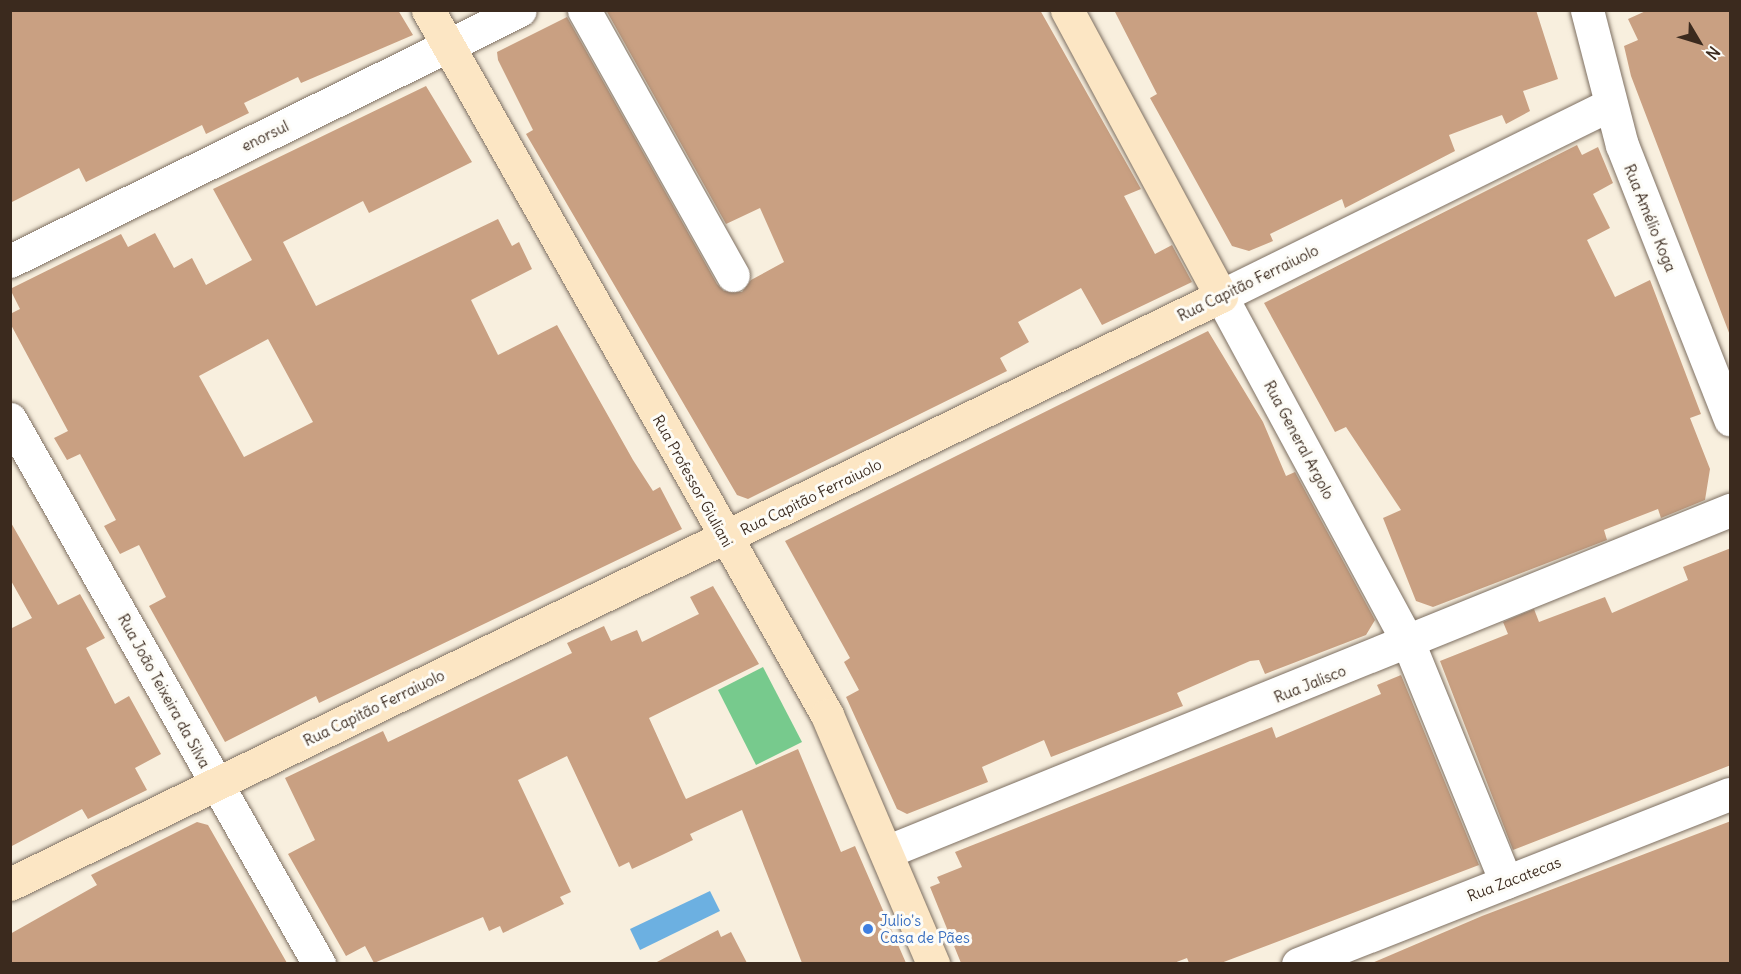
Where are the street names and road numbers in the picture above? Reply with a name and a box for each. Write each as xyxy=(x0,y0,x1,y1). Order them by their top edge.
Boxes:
street label: enorsul xyxy=(238,117,292,155)
street label: Rua Amélio Koga xyxy=(1620,162,1680,274)
street label: Rua Capitão Ferraiuolo xyxy=(1175,241,1321,325)
street label: Rua General Argolo xyxy=(1260,378,1338,502)
street label: Rua Professor Giuliani xyxy=(649,412,737,550)
street label: Rua Capitão Ferraiuolo xyxy=(738,455,884,539)
street label: Rua João Teixeira da Silva xyxy=(114,611,214,771)
street label: Rua Jalisco xyxy=(1271,661,1349,707)
street label: Rua Capitão Ferraiuolo xyxy=(301,666,447,750)
street label: Rua Zacatecas xyxy=(1465,853,1563,905)

